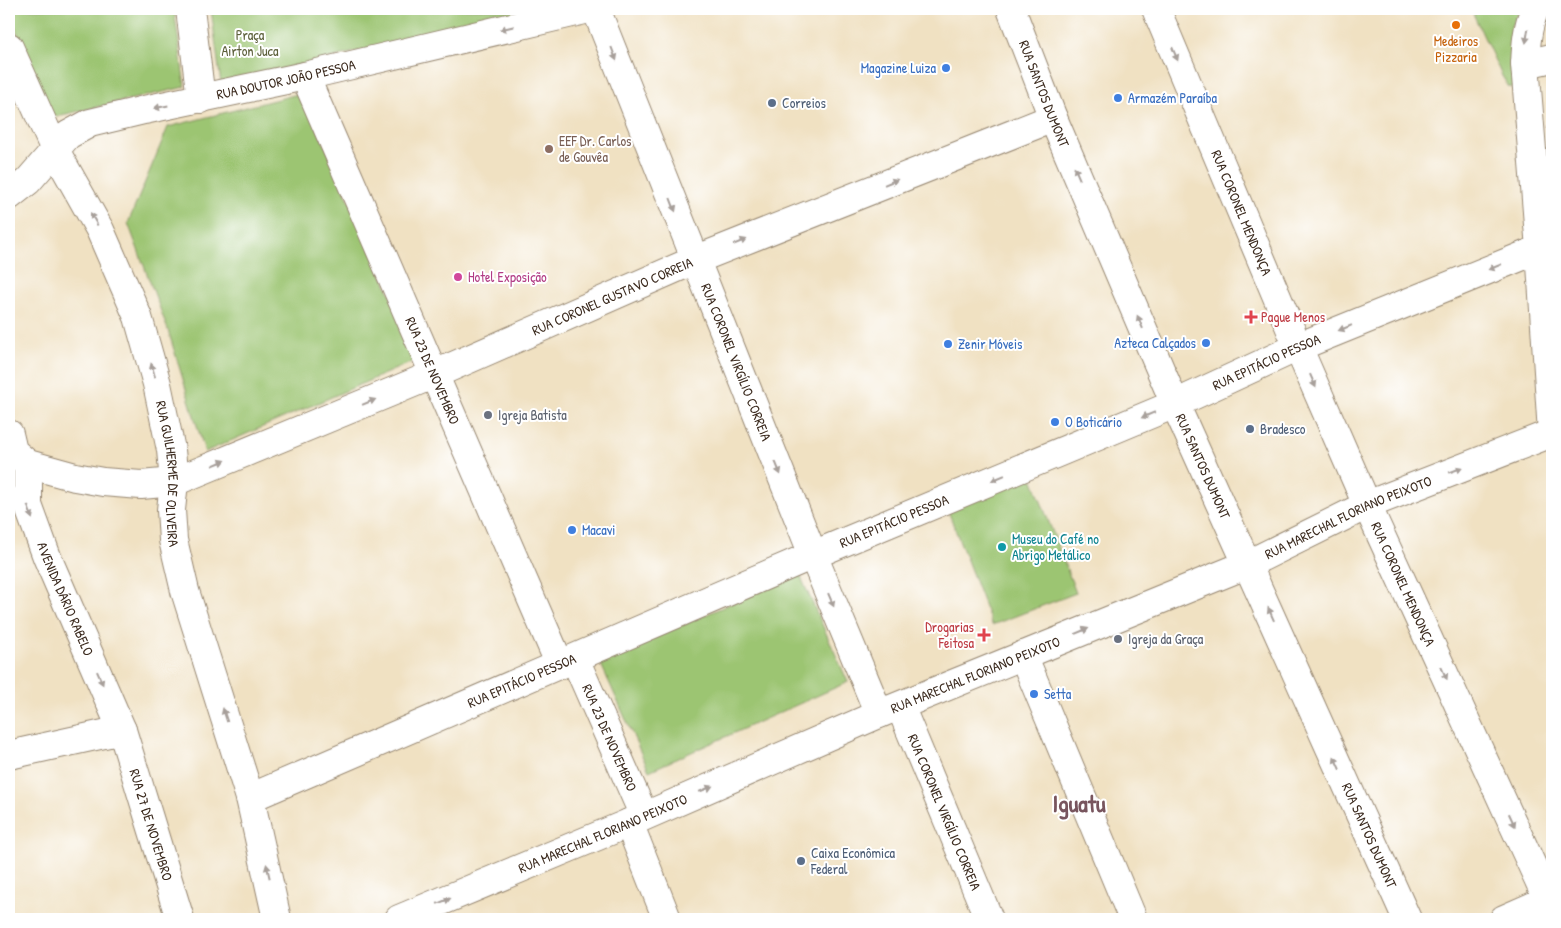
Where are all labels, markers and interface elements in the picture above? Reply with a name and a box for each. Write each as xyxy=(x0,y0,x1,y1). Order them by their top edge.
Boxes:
marker: Medeiros Pizzaria xyxy=(1450,19,1462,31)
one-way arrow xyxy=(500,24,515,32)
park label: Praça Airton Juca xyxy=(221,25,279,60)
one-way arrow xyxy=(1523,28,1531,44)
place label: Medeiros Pizzaria xyxy=(1434,31,1478,66)
street label: RUA SANTOS DUMONT xyxy=(1015,37,1074,150)
one-way arrow xyxy=(610,47,618,62)
one-way arrow xyxy=(1171,47,1179,61)
street label: RUA DOUTOR JOÃO PESSOA xyxy=(215,54,357,103)
place label: Magazine Luiza xyxy=(861,58,937,78)
marker: Magazine Luiza xyxy=(940,62,952,74)
place label: Armazém Paraíba xyxy=(1128,88,1218,107)
marker: Armazém Paraíba xyxy=(1112,92,1124,104)
place label: Correios xyxy=(782,93,826,112)
marker: Correios xyxy=(766,97,778,109)
one-way arrow xyxy=(153,103,169,111)
place label: EEF Dr. Carlos de Gouvêa xyxy=(559,131,631,166)
marker: EEF Dr. Carlos de Gouvêa xyxy=(543,143,555,155)
street label: RUA CORONEL MENDONÇA xyxy=(1207,147,1277,278)
one-way arrow xyxy=(1072,166,1080,180)
one-way arrow xyxy=(884,178,899,186)
one-way arrow xyxy=(669,198,677,213)
one-way arrow xyxy=(89,212,98,225)
one-way arrow xyxy=(733,238,748,246)
street label: RUA CORONEL GUSTAVO CORREIA xyxy=(529,252,696,339)
one-way arrow xyxy=(1487,263,1502,271)
place label: Hotel Exposição xyxy=(468,267,547,287)
marker: Hotel Exposição xyxy=(452,271,464,283)
street label: RUA CORONEL VIRGÍLIO CORREIA xyxy=(697,281,777,443)
place label: Pague Menos xyxy=(1261,307,1325,327)
marker: Pague Menos xyxy=(1245,311,1257,323)
street label: RUA 23 DE NOVEMBRO xyxy=(401,314,465,427)
one-way arrow xyxy=(1136,315,1144,329)
one-way arrow xyxy=(1337,325,1352,332)
street label: RUA EPITÁCIO PESSOA xyxy=(1209,329,1323,394)
place label: Azteca Calçados xyxy=(1114,333,1196,352)
place label: Zenir Móveis xyxy=(958,334,1022,353)
marker: Azteca Calçados xyxy=(1200,337,1212,349)
marker: Zenir Móveis xyxy=(942,338,954,350)
one-way arrow xyxy=(148,362,156,377)
one-way arrow xyxy=(1309,374,1317,388)
one-way arrow xyxy=(362,397,376,405)
street label: RUA GUILHERME DE OLIVEIRA xyxy=(152,399,184,549)
place label: Igreja Batista xyxy=(498,405,567,425)
marker: Igreja Batista xyxy=(482,409,494,421)
street label: RUA SANTOS DUMONT xyxy=(1172,410,1236,522)
place label: O Boticário xyxy=(1065,412,1122,431)
one-way arrow xyxy=(1141,412,1155,420)
marker: O Boticário xyxy=(1049,416,1061,428)
place label: Bradesco xyxy=(1260,419,1306,438)
marker: Bradesco xyxy=(1244,423,1256,435)
one-way arrow xyxy=(212,459,226,467)
one-way arrow xyxy=(774,461,782,475)
one-way arrow xyxy=(1449,466,1463,474)
street label: RUA MARECHAL FLORIANO PEIXOTO xyxy=(1261,471,1434,563)
one-way arrow xyxy=(991,474,1005,482)
street label: RUA EPITÁCIO PESSOA xyxy=(837,490,951,552)
one-way arrow xyxy=(27,505,35,520)
street label: RUA CORONEL MENDONÇA xyxy=(1367,519,1440,649)
place label: Macavi xyxy=(582,520,615,539)
marker: Macavi xyxy=(566,524,578,536)
place label: Museu do Café no Abrigo Metálico xyxy=(1012,529,1099,565)
street label: AVENIDA DÁRIO RABELO xyxy=(33,539,99,659)
marker: Museu do Café no Abrigo Metálico xyxy=(996,541,1008,553)
one-way arrow xyxy=(828,593,836,607)
one-way arrow xyxy=(1266,607,1274,621)
place label: Drogarias Feitosa xyxy=(925,617,975,652)
one-way arrow xyxy=(1075,627,1089,635)
marker: Drogarias Feitosa xyxy=(978,629,990,641)
place label: Igreja da Graça xyxy=(1128,629,1204,649)
street label: RUA MARECHAL FLORIANO PEIXOTO xyxy=(888,631,1063,717)
marker: Igreja da Graça xyxy=(1112,633,1124,645)
street label: RUA EPITÁCIO PESSOA xyxy=(464,648,579,712)
one-way arrow xyxy=(1440,665,1449,680)
one-way arrow xyxy=(96,671,104,685)
street label: RUA 23 DE NOVEMBRO xyxy=(578,681,642,794)
place label: Setta xyxy=(1044,684,1072,703)
marker: Setta xyxy=(1028,688,1040,700)
one-way arrow xyxy=(221,707,228,722)
street label: RUA CORONEL VIRGÍLIO CORREIA xyxy=(904,731,986,893)
one-way arrow xyxy=(1332,756,1340,770)
street label: RUA 27 DE NOVEMBRO xyxy=(125,766,178,883)
street label: RUA SANTOS DUMONT xyxy=(1338,780,1402,891)
one-way arrow xyxy=(699,785,713,793)
district label: Iguatu xyxy=(1052,787,1106,820)
street label: RUA MARECHAL FLORIANO PEIXOTO xyxy=(515,789,690,877)
one-way arrow xyxy=(1508,813,1516,827)
place label: Caixa Econômica Federal xyxy=(810,843,896,878)
marker: Caixa Econômica Federal xyxy=(795,855,807,867)
one-way arrow xyxy=(264,864,272,879)
one-way arrow xyxy=(437,897,452,905)

